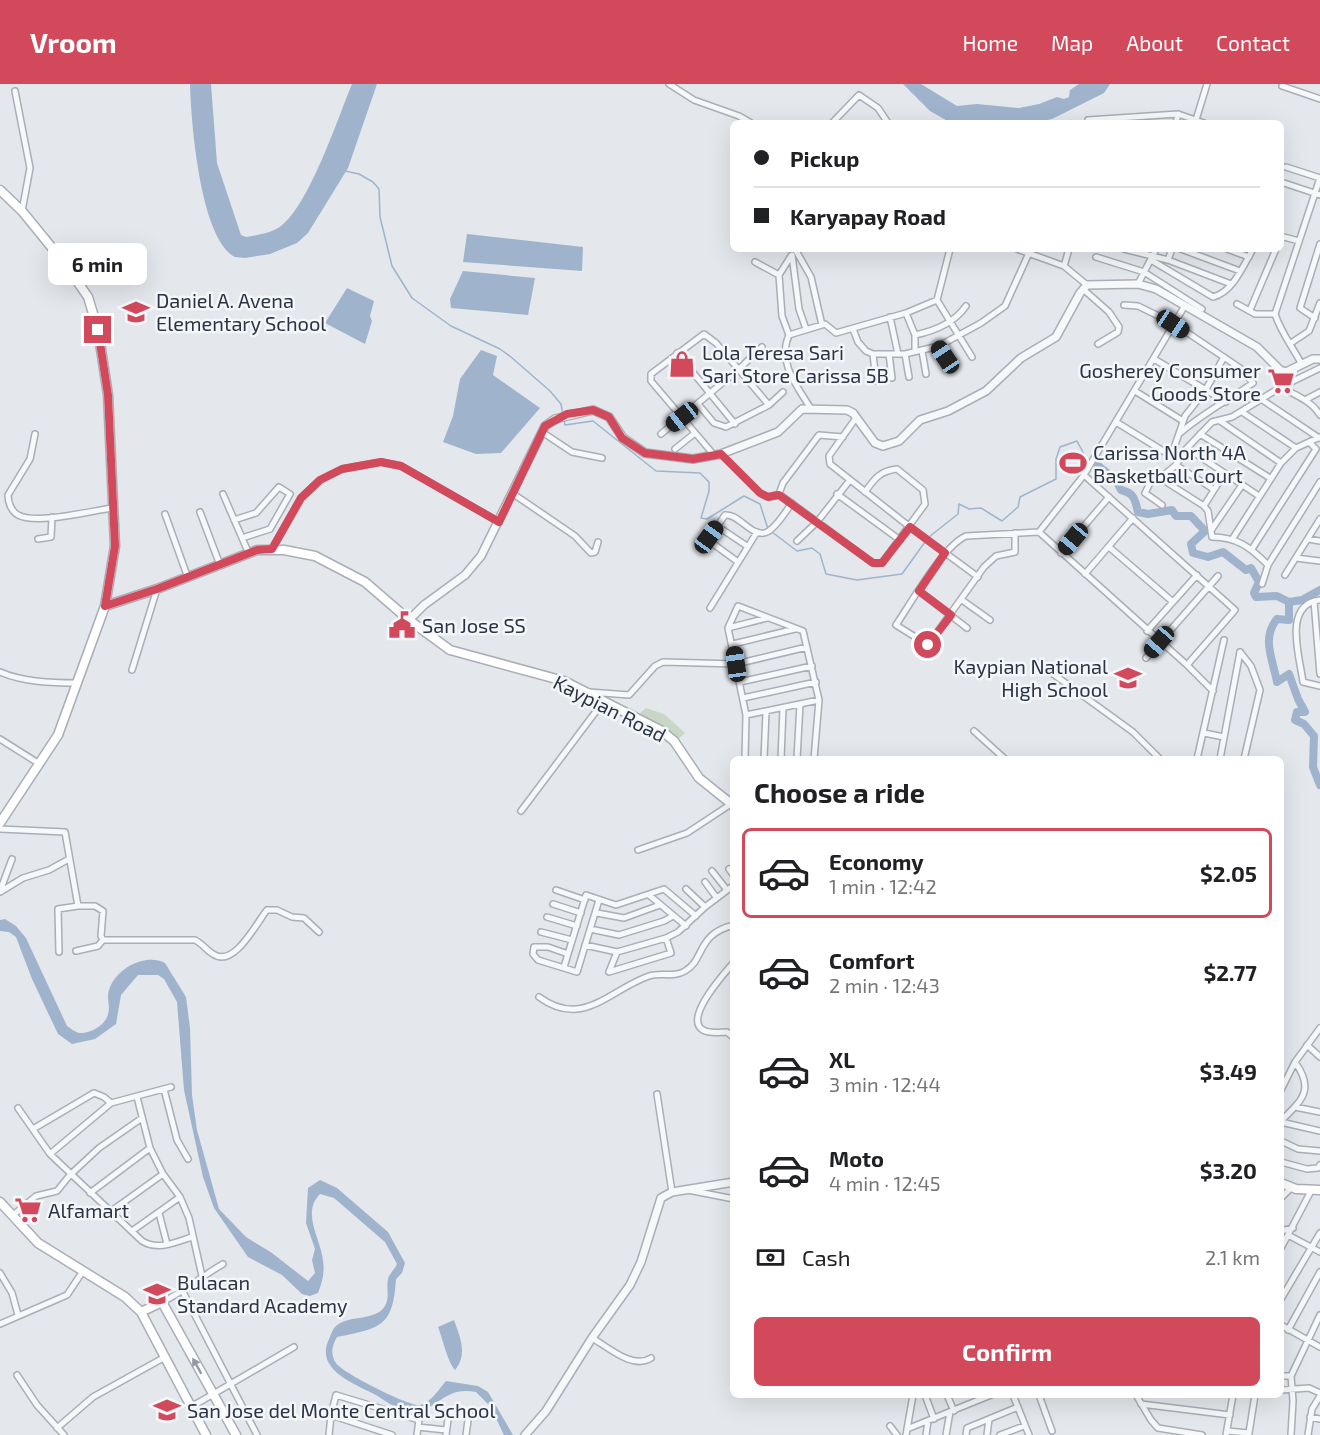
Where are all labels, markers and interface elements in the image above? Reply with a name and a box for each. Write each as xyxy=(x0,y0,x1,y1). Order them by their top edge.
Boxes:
text: Vroom xyxy=(30,25,117,59)
text: Home xyxy=(962,30,1018,55)
text: Map xyxy=(1051,30,1093,55)
text: About xyxy=(1126,30,1183,55)
text: Contact xyxy=(1216,30,1290,55)
text: Pickup xyxy=(790,145,859,171)
text: Karyapay Road xyxy=(790,203,946,229)
callout: 6 min xyxy=(48,243,148,285)
text: 6 min xyxy=(72,252,123,276)
place label: Daniel A. Avena Elementary School xyxy=(156,288,326,335)
school or university icon: Daniel A. Avena Elementary School xyxy=(121,297,151,327)
car xyxy=(1153,306,1193,342)
route end xyxy=(84,316,111,343)
car xyxy=(927,337,963,377)
place label: Lola Teresa Sari Sari Store Carissa 5B xyxy=(702,340,889,387)
shop icon: Lola Teresa Sari Sari Store Carissa 5B xyxy=(667,349,697,379)
place label: Gosherey Consumer Goods Store xyxy=(1079,358,1261,405)
supermarket icon: Gosherey Consumer Goods Store xyxy=(1266,366,1296,396)
car xyxy=(662,399,702,435)
place label: Carissa North 4A Basketball Court xyxy=(1093,440,1247,487)
sports icon: Carissa North 4A Basketball Court xyxy=(1058,448,1088,478)
car xyxy=(691,517,727,557)
car xyxy=(1055,519,1091,559)
public building icon: San Jose SS xyxy=(387,610,417,640)
place label: San Jose SS xyxy=(422,613,526,637)
car xyxy=(1140,623,1178,661)
route start xyxy=(914,631,941,658)
car xyxy=(725,645,747,683)
place label: Kaypian National High School xyxy=(953,654,1108,701)
school or university icon: Kaypian National High School xyxy=(1113,663,1143,693)
street label: Kaypian Road xyxy=(550,669,670,747)
text: Choose a ride xyxy=(754,776,925,808)
icon: car xyxy=(757,846,811,900)
text: Economy xyxy=(829,848,924,874)
text: $2.05 xyxy=(1200,860,1257,886)
text: 1 min · 12:42 xyxy=(829,874,937,898)
icon: car xyxy=(757,945,811,999)
text: Comfort xyxy=(829,947,914,973)
text: $2.77 xyxy=(1204,959,1257,985)
text: 2 min · 12:43 xyxy=(829,973,940,997)
icon: car xyxy=(757,1044,811,1098)
text: XL xyxy=(829,1046,855,1072)
text: $3.49 xyxy=(1200,1058,1257,1084)
text: 3 min · 12:44 xyxy=(829,1072,941,1096)
icon: car xyxy=(757,1143,811,1197)
text: Moto xyxy=(829,1145,884,1171)
text: $3.20 xyxy=(1200,1157,1257,1183)
text: 4 min · 12:45 xyxy=(829,1171,940,1195)
supermarket icon: Alfamart xyxy=(13,1195,43,1225)
place label: Alfamart xyxy=(48,1198,129,1222)
icon: cash xyxy=(754,1241,787,1274)
text: Cash xyxy=(802,1244,851,1270)
text: 2.1 km xyxy=(1205,1245,1260,1269)
place label: Bulacan Standard Academy xyxy=(177,1270,348,1317)
school or university icon: Bulacan Standard Academy xyxy=(142,1279,172,1309)
button: Confirm xyxy=(754,1317,1260,1386)
one-way arrow xyxy=(192,1357,202,1374)
school or university icon: San Jose del Monte Central School xyxy=(152,1395,182,1425)
place label: San Jose del Monte Central School xyxy=(187,1398,495,1422)

